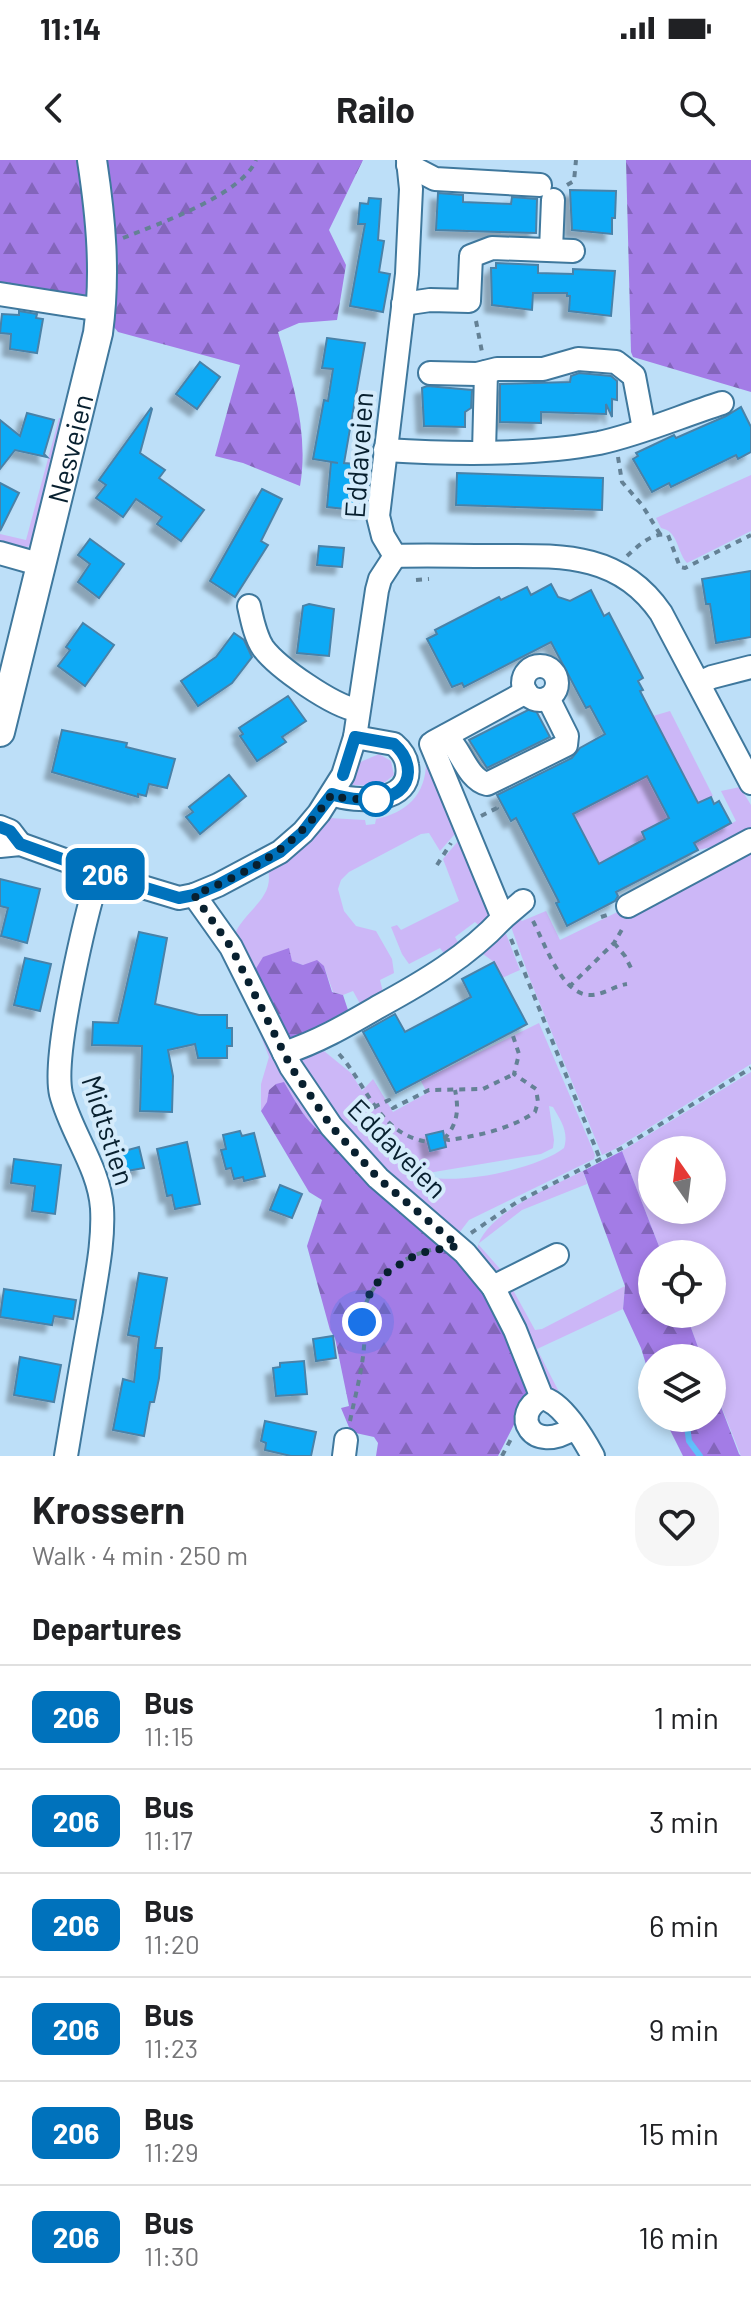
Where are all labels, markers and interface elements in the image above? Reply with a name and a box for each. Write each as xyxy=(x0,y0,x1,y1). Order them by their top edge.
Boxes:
text: 11:14 xyxy=(40,10,101,46)
icon: back xyxy=(32,86,76,130)
icon: search xyxy=(675,86,719,130)
text: Railo xyxy=(336,87,415,130)
street label: Nesveien xyxy=(40,390,99,506)
street label: Eddaveien xyxy=(337,391,379,519)
unlabelled marker xyxy=(359,782,393,816)
line badge: 206 xyxy=(59,848,151,900)
text: 206 xyxy=(82,857,128,891)
street label: Midtstien xyxy=(75,1071,143,1189)
street label: Eddaveien xyxy=(341,1091,455,1205)
north arrow xyxy=(638,1136,726,1224)
map controls xyxy=(638,1136,726,1432)
button: locate xyxy=(638,1240,726,1328)
your location xyxy=(342,1302,382,1342)
button: layers xyxy=(638,1344,726,1432)
button: heart xyxy=(635,1482,719,1566)
text: Krossern xyxy=(32,1486,185,1532)
text: Walk · 4 min · 250 m xyxy=(32,1539,248,1570)
text: Departures xyxy=(32,1610,182,1646)
text: Bus xyxy=(144,1684,194,1720)
text: 1 min xyxy=(654,1699,719,1735)
text: 206 xyxy=(53,1700,99,1734)
text: 11:15 xyxy=(144,1720,194,1751)
text: Bus xyxy=(144,1788,194,1824)
text: 3 min xyxy=(649,1803,719,1839)
text: 206 xyxy=(53,1804,99,1838)
text: 11:17 xyxy=(144,1824,193,1855)
text: Bus xyxy=(144,1892,194,1928)
text: 6 min xyxy=(649,1907,719,1943)
text: 206 xyxy=(53,1908,99,1942)
text: 11:20 xyxy=(144,1928,200,1959)
text: Bus xyxy=(144,1996,194,2032)
text: 9 min xyxy=(649,2011,719,2047)
text: 206 xyxy=(53,2012,99,2046)
text: 11:23 xyxy=(144,2032,198,2063)
text: Bus xyxy=(144,2100,194,2136)
text: 15 min xyxy=(638,2115,719,2151)
text: 206 xyxy=(53,2116,99,2150)
text: 11:29 xyxy=(144,2136,199,2167)
text: Bus xyxy=(144,2204,194,2240)
text: 16 min xyxy=(638,2219,719,2255)
text: 206 xyxy=(53,2220,99,2254)
text: 11:30 xyxy=(144,2240,199,2271)

